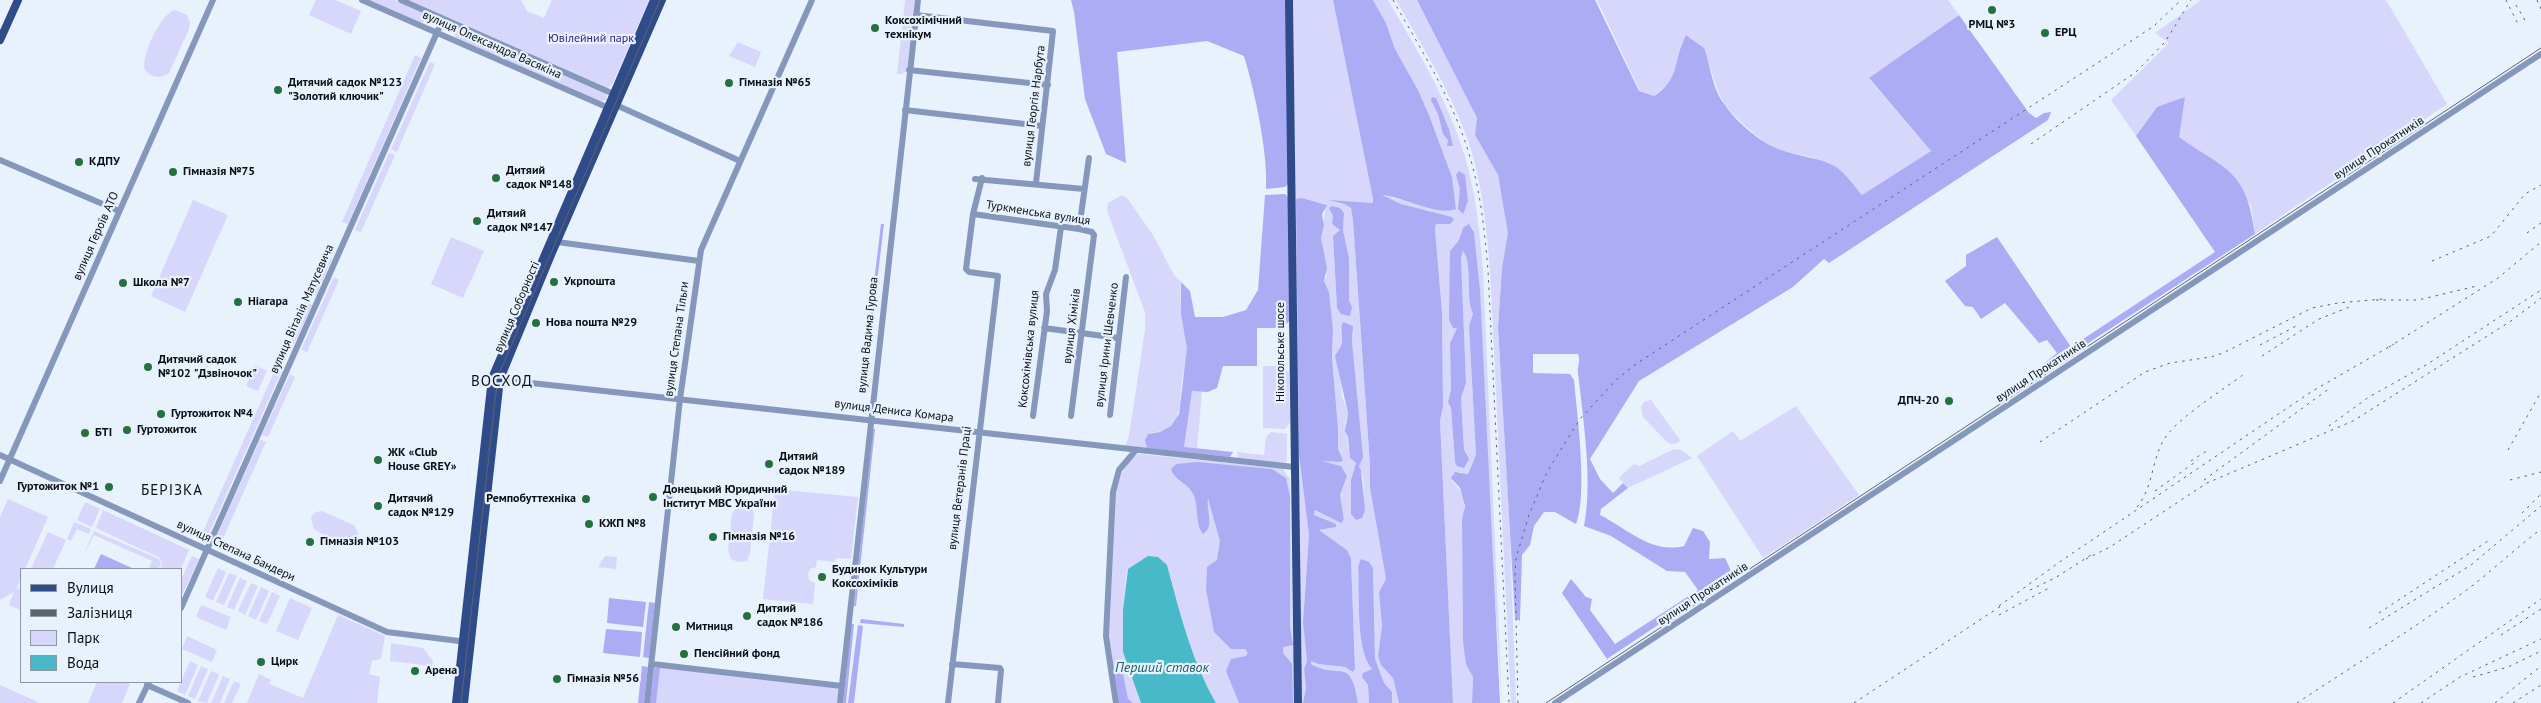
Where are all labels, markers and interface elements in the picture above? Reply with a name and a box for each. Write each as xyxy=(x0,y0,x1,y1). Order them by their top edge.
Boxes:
marker: РМЦ №3 xyxy=(1986,4,1998,16)
street label: вулиця Олександра Васякіна xyxy=(420,8,564,82)
place label: Коксохімічний технікум xyxy=(885,14,962,42)
place label: РМЦ №3 xyxy=(1969,18,2015,32)
marker: Коксохімічний технікум xyxy=(869,22,881,34)
place label: ЕРЦ xyxy=(2055,26,2076,40)
marker: ЕРЦ xyxy=(2039,27,2051,39)
park label: Ювілейний парк xyxy=(548,32,634,46)
street label: вулиця Георгія Нарбута xyxy=(1019,45,1049,167)
place label: Дитячий садок №123 "Золотий ключик" xyxy=(288,76,402,104)
place label: Гімназія №65 xyxy=(739,76,811,90)
marker: Гімназія №65 xyxy=(723,77,735,89)
marker: Дитячий садок №123 "Золотий ключик" xyxy=(272,84,284,96)
street label: вулиця Прокатників xyxy=(2331,113,2427,183)
place label: КДПУ xyxy=(89,155,120,169)
marker: КДПУ xyxy=(73,156,85,168)
place label: Дитяий садок №148 xyxy=(506,164,572,192)
place label: Гімназія №75 xyxy=(183,165,255,179)
marker: Гімназія №75 xyxy=(167,166,179,178)
marker: Дитяий садок №148 xyxy=(490,172,502,184)
street label: вулиця Героїв АТО xyxy=(70,189,122,283)
street label: Туркменська вулиця xyxy=(985,198,1091,228)
place label: Дитяий садок №147 xyxy=(487,207,553,235)
marker: Дитяий садок №147 xyxy=(471,215,483,227)
street label: вулиця Віталія Матусевича xyxy=(267,242,337,376)
street label: вулиця Соборності xyxy=(491,259,543,355)
place label: Укрпошта xyxy=(564,275,615,289)
place label: Школа №7 xyxy=(133,276,190,290)
marker: Укрпошта xyxy=(548,276,560,288)
street label: вулиця Вадима Гурова xyxy=(855,276,881,394)
marker: Школа №7 xyxy=(117,277,129,289)
street label: вулиця Степана Тільги xyxy=(662,280,692,398)
street label: вулиця Ірини Шевченко xyxy=(1092,282,1122,408)
street label: вулиця Хіміків xyxy=(1060,287,1084,365)
street label: Коксохімівська вулиця xyxy=(1016,289,1042,409)
place label: Ніагара xyxy=(248,295,288,309)
marker: Ніагара xyxy=(232,296,244,308)
street label: Нікопольське шосе xyxy=(1274,302,1288,402)
place label: Нова пошта №29 xyxy=(546,316,637,330)
marker: Нова пошта №29 xyxy=(530,317,542,329)
street label: вулиця Прокатників xyxy=(1993,336,2089,406)
place label: Дитячий садок №102 "Дзвіночок" xyxy=(158,353,257,381)
marker: Дитячий садок №102 "Дзвіночок" xyxy=(142,361,154,373)
district label: ВОСХОД xyxy=(470,373,534,391)
place label: ДПЧ-20 xyxy=(1898,394,1939,408)
marker: ДПЧ-20 xyxy=(1943,395,1955,407)
street label: вулиця Дениса Комара xyxy=(834,397,954,425)
place label: Гуртожиток №4 xyxy=(171,407,253,421)
marker: Гуртожиток №4 xyxy=(155,408,167,420)
place label: Гуртожиток xyxy=(137,423,197,437)
marker: Гуртожиток xyxy=(121,424,133,436)
street label: вулиця Ветеранів Праці xyxy=(945,425,975,551)
place label: БТІ xyxy=(95,426,112,440)
marker: БТІ xyxy=(79,427,91,439)
place label: ЖК «Club House GREY» xyxy=(388,446,457,474)
place label: Дитяий садок №189 xyxy=(779,450,845,478)
marker: ЖК «Club House GREY» xyxy=(372,454,384,466)
marker: Дитяий садок №189 xyxy=(763,458,775,470)
place label: Гуртожиток №1 xyxy=(17,480,99,494)
marker: Гуртожиток №1 xyxy=(103,481,115,493)
district label: БЕРІЗКА xyxy=(140,482,204,500)
place label: Донецький Юридичний Інститут МВС України xyxy=(663,483,787,511)
marker: Донецький Юридичний Інститут МВС України xyxy=(647,491,659,503)
place label: Дитячий садок №129 xyxy=(388,492,454,520)
place label: Ремпобуттехніка xyxy=(486,492,576,506)
marker: Ремпобуттехніка xyxy=(580,493,592,505)
marker: Дитячий садок №129 xyxy=(372,500,384,512)
street label: вулиця Степана Бандери xyxy=(175,517,297,585)
place label: КЖП №8 xyxy=(599,517,646,531)
marker: КЖП №8 xyxy=(583,518,595,530)
place label: Гімназія №16 xyxy=(723,530,795,544)
marker: Гімназія №16 xyxy=(707,531,719,543)
place label: Гімназія №103 xyxy=(320,535,399,549)
marker: Гімназія №103 xyxy=(304,536,316,548)
street label: вулиця Прокатників xyxy=(1655,559,1751,629)
place label: Будинок Культури Коксохіміків xyxy=(832,563,927,591)
legend xyxy=(20,568,182,683)
marker: Будинок Культури Коксохіміків xyxy=(816,571,828,583)
text: Вулиця xyxy=(67,578,114,597)
place label: Дитяий садок №186 xyxy=(757,602,823,630)
text: Залізниця xyxy=(67,603,132,622)
marker: Дитяий садок №186 xyxy=(741,610,753,622)
place label: Митниця xyxy=(686,620,733,634)
marker: Митниця xyxy=(670,621,682,633)
text: Парк xyxy=(67,628,100,647)
place label: Пенсійний фонд xyxy=(694,647,780,661)
marker: Пенсійний фонд xyxy=(678,648,690,660)
text: Вода xyxy=(67,653,99,672)
place label: Цирк xyxy=(271,655,298,669)
marker: Цирк xyxy=(255,656,267,668)
water label: Перший ставок xyxy=(1115,660,1209,676)
place label: Арена xyxy=(425,664,457,678)
marker: Арена xyxy=(409,665,421,677)
place label: Гімназія №56 xyxy=(567,672,639,686)
marker: Гімназія №56 xyxy=(551,673,563,685)

